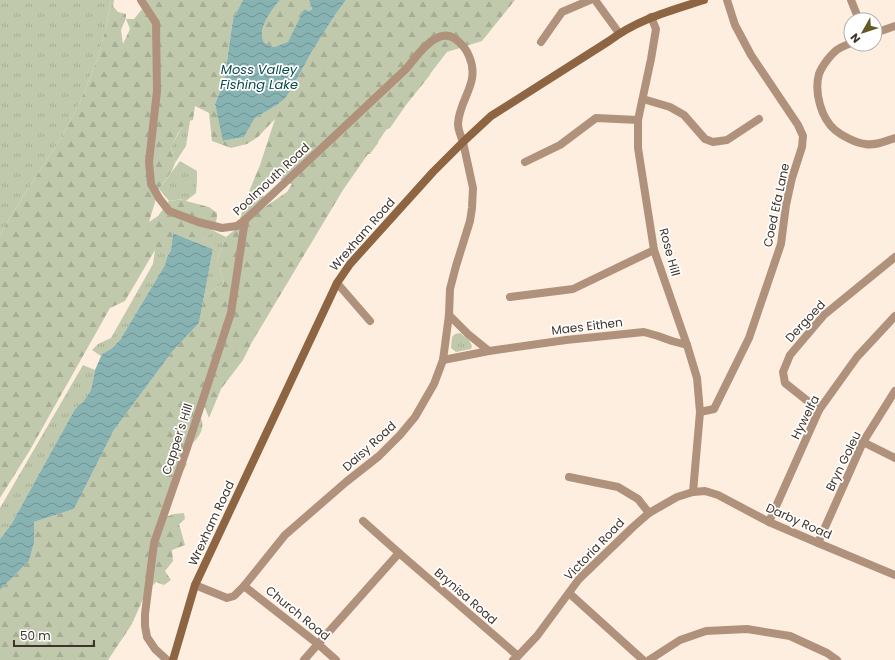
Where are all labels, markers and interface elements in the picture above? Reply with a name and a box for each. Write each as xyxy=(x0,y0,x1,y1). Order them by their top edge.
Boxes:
north arrow xyxy=(843,12,883,52)
text: N xyxy=(846,30,864,47)
water label: Moss Valley Fishing Lake xyxy=(220,60,298,94)
street label: Poolmouth Road xyxy=(229,139,313,219)
street label: Coed Efa Lane xyxy=(759,161,793,249)
street label: Wrexham Road xyxy=(325,194,399,274)
street label: Rose Hill xyxy=(655,226,685,278)
street label: Dergoed xyxy=(781,296,829,346)
street label: Maes Eithen xyxy=(550,313,624,339)
street label: Hywelfa xyxy=(787,392,823,442)
street label: Capper's Hill xyxy=(157,401,197,477)
street label: Daisy Road xyxy=(338,417,400,475)
street label: Bryn Goleu xyxy=(821,428,865,494)
street label: Wrexham Road xyxy=(184,478,238,568)
street label: Darby Road xyxy=(763,499,835,543)
street label: Victoria Road xyxy=(560,514,628,584)
street label: Brynisa Road xyxy=(431,564,501,628)
street label: Church Road xyxy=(262,582,334,644)
scale bar xyxy=(14,622,94,648)
text: 50 m xyxy=(20,627,51,644)

